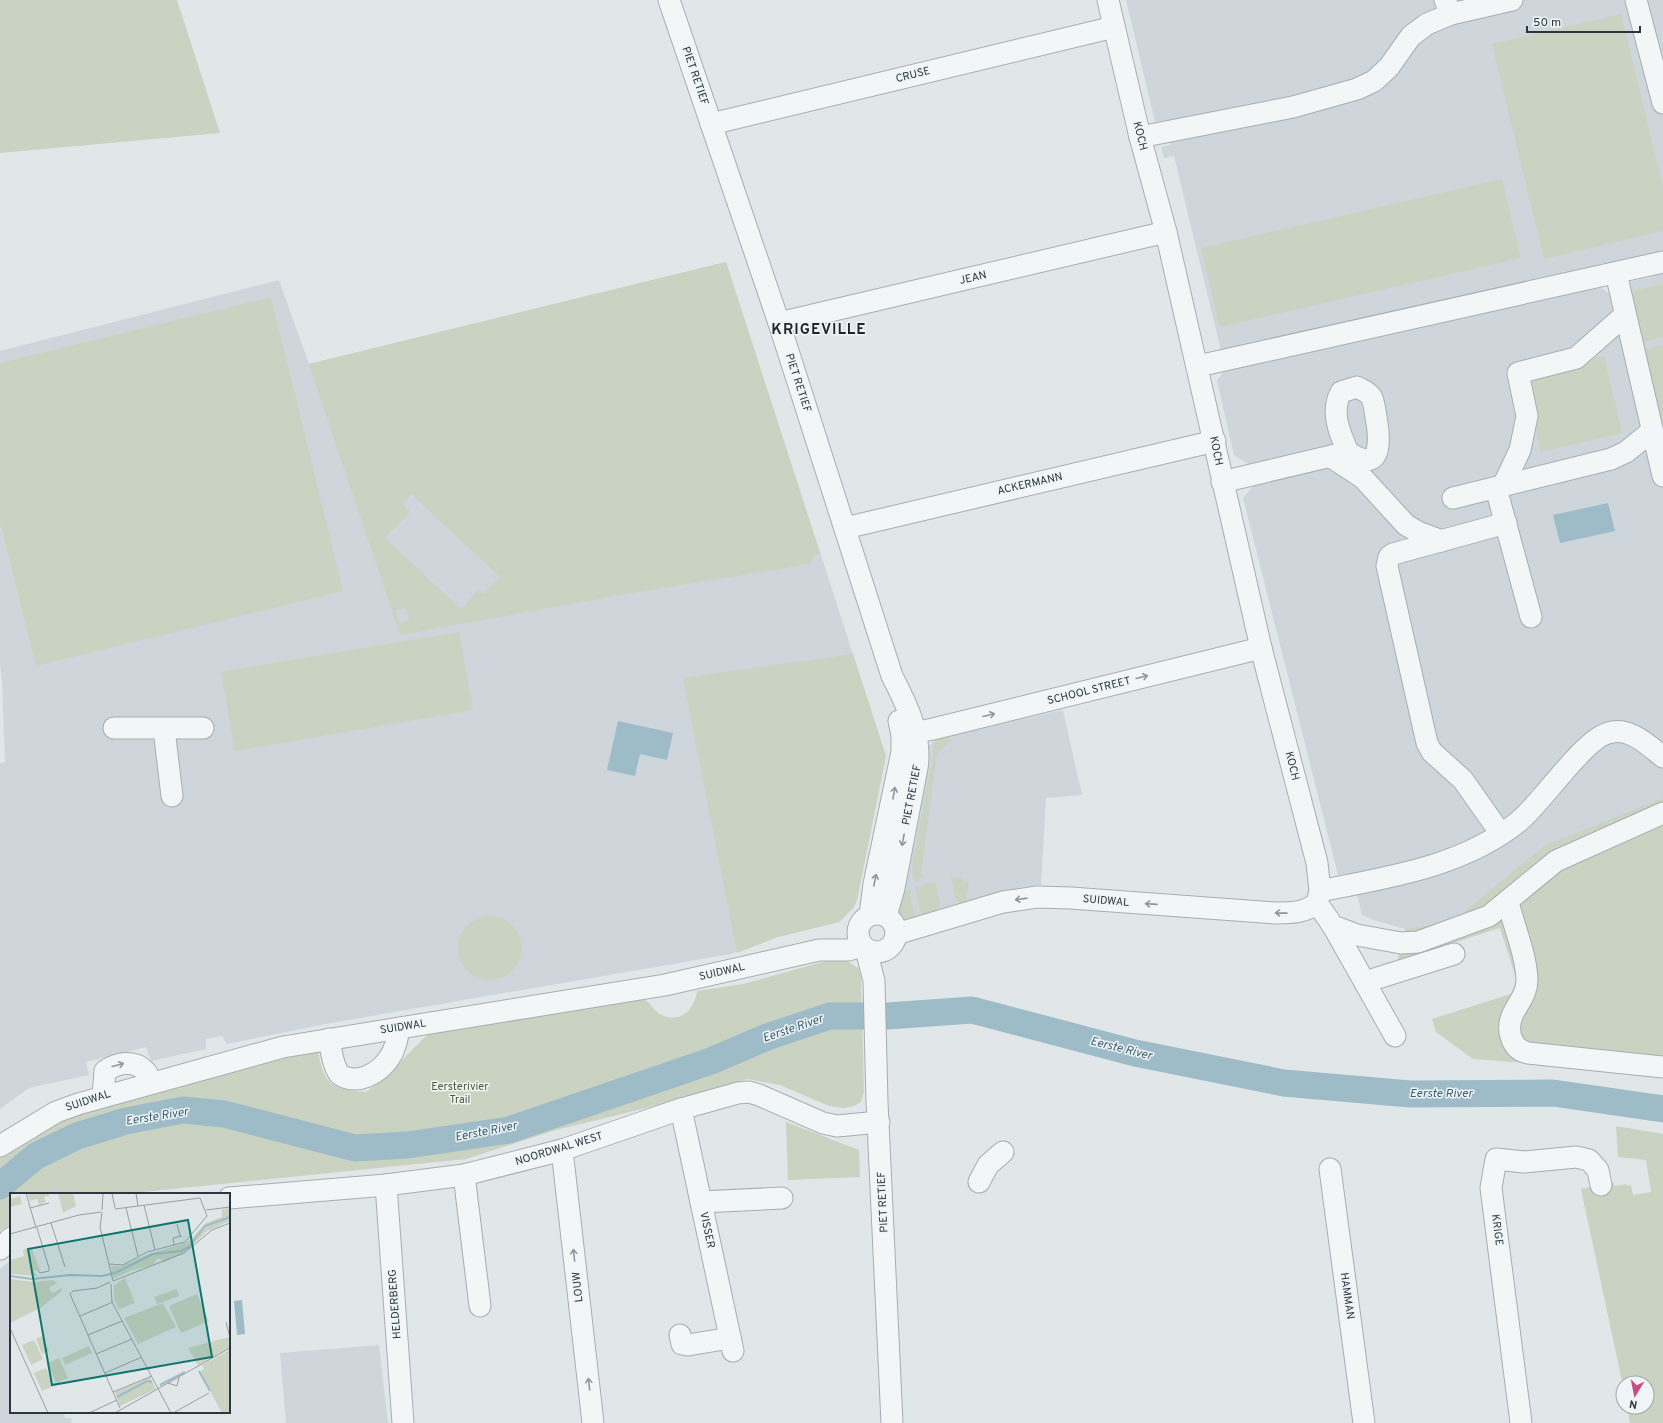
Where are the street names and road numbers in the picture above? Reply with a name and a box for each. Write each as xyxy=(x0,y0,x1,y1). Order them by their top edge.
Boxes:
street label: PIET RETIEF xyxy=(678,45,712,107)
street label: CRUSE xyxy=(894,64,932,86)
street label: KOCH xyxy=(1130,120,1150,152)
street label: JEAN xyxy=(958,268,988,288)
street label: PIET RETIEF xyxy=(782,352,814,414)
street label: KOCH xyxy=(1206,435,1226,467)
street label: ACKERMANN xyxy=(996,470,1064,498)
street label: SCHOOL STREET xyxy=(1046,674,1132,708)
street label: KOCH xyxy=(1282,750,1302,782)
street label: PIET RETIEF xyxy=(899,764,925,826)
street label: SUIDWAL xyxy=(1082,892,1130,910)
street label: SUIDWAL xyxy=(698,960,746,984)
street label: SUIDWAL xyxy=(379,1016,427,1038)
street label: SUIDWAL xyxy=(64,1087,112,1115)
street label: NOORDWAL WEST xyxy=(513,1129,605,1169)
street label: PIET RETIEF xyxy=(874,1171,892,1233)
street label: VISSER xyxy=(696,1210,718,1250)
street label: KRIGE xyxy=(1488,1213,1506,1247)
street label: HELDERBERG xyxy=(386,1269,404,1339)
street label: LOUW xyxy=(569,1271,587,1303)
street label: HAMMAN xyxy=(1337,1272,1357,1320)

